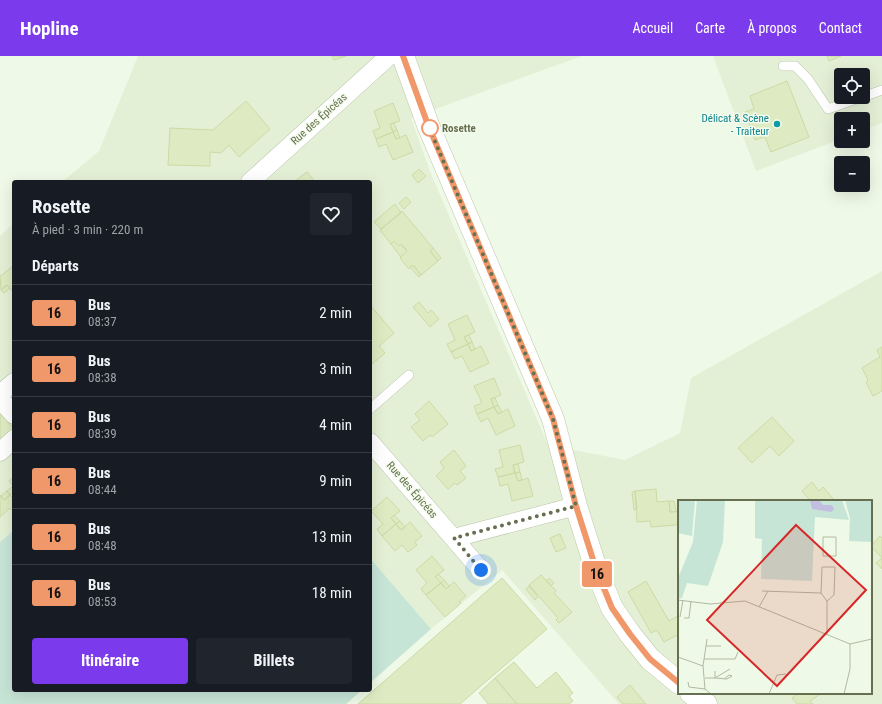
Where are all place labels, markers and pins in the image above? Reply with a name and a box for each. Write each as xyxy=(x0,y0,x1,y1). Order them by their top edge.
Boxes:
place label: Délicat & Scène - Traiteur xyxy=(701,112,770,138)
marker: Rosette xyxy=(421,119,439,137)
marker: Délicat & Scène - Traiteur xyxy=(772,119,782,129)
place label: Rosette xyxy=(442,122,476,135)

